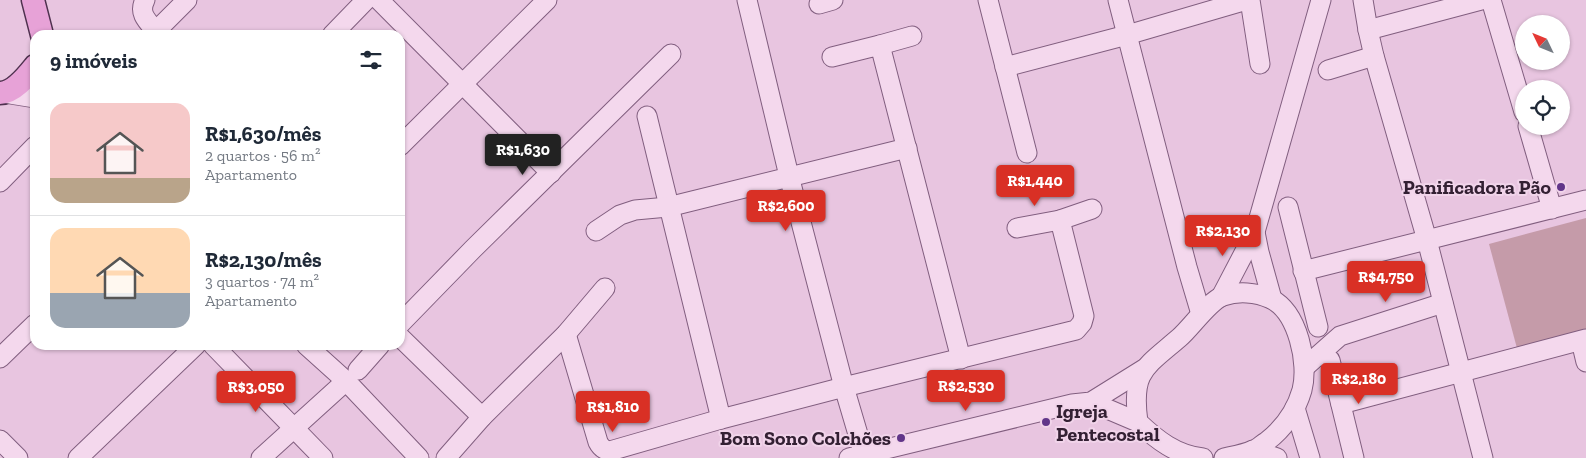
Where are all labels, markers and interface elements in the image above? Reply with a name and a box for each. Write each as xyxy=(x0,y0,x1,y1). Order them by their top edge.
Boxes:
north arrow xyxy=(1515,15,1570,70)
map controls xyxy=(1515,15,1570,135)
icon: filters xyxy=(357,46,385,74)
text: 9 imóveis xyxy=(50,48,137,73)
button: locate xyxy=(1515,80,1570,135)
text: R$1,630/mês xyxy=(205,121,321,146)
icon: home xyxy=(90,123,150,183)
pin: R$1,630 xyxy=(477,134,569,176)
text: R$1,630 xyxy=(496,140,550,159)
text: 2 quartos · 56 m² xyxy=(205,146,320,165)
pin: R$1,440 xyxy=(989,164,1081,207)
text: Apartamento xyxy=(205,165,297,184)
text: R$1,440 xyxy=(1007,171,1063,190)
place label: Panificadora Pão xyxy=(1403,175,1552,199)
marker: Panificadora Pão xyxy=(1555,181,1567,193)
pin: R$2,600 xyxy=(740,190,832,232)
text: R$2,600 xyxy=(758,196,815,215)
pin: R$2,130 xyxy=(1177,214,1269,257)
text: R$2,130 xyxy=(1196,221,1250,240)
text: R$2,130/mês xyxy=(205,247,322,272)
icon: home xyxy=(90,248,150,308)
pin: R$4,750 xyxy=(1340,260,1432,303)
text: R$4,750 xyxy=(1358,267,1414,286)
text: 3 quartos · 74 m² xyxy=(205,272,319,291)
text: Apartamento xyxy=(205,291,297,310)
pin: R$2,180 xyxy=(1313,362,1405,405)
text: R$2,180 xyxy=(1332,369,1386,388)
pin: R$3,050 xyxy=(210,370,302,413)
pin: R$2,530 xyxy=(920,370,1012,412)
text: R$2,530 xyxy=(938,376,994,395)
text: R$3,050 xyxy=(228,377,284,396)
pin: R$1,810 xyxy=(567,390,659,433)
text: R$1,810 xyxy=(587,397,639,416)
place label: Igreja Pentecostal xyxy=(1056,399,1160,446)
marker: Igreja Pentecostal xyxy=(1040,416,1052,428)
place label: Bom Sono Colchões xyxy=(720,426,891,450)
marker: Bom Sono Colchões xyxy=(895,432,907,444)

